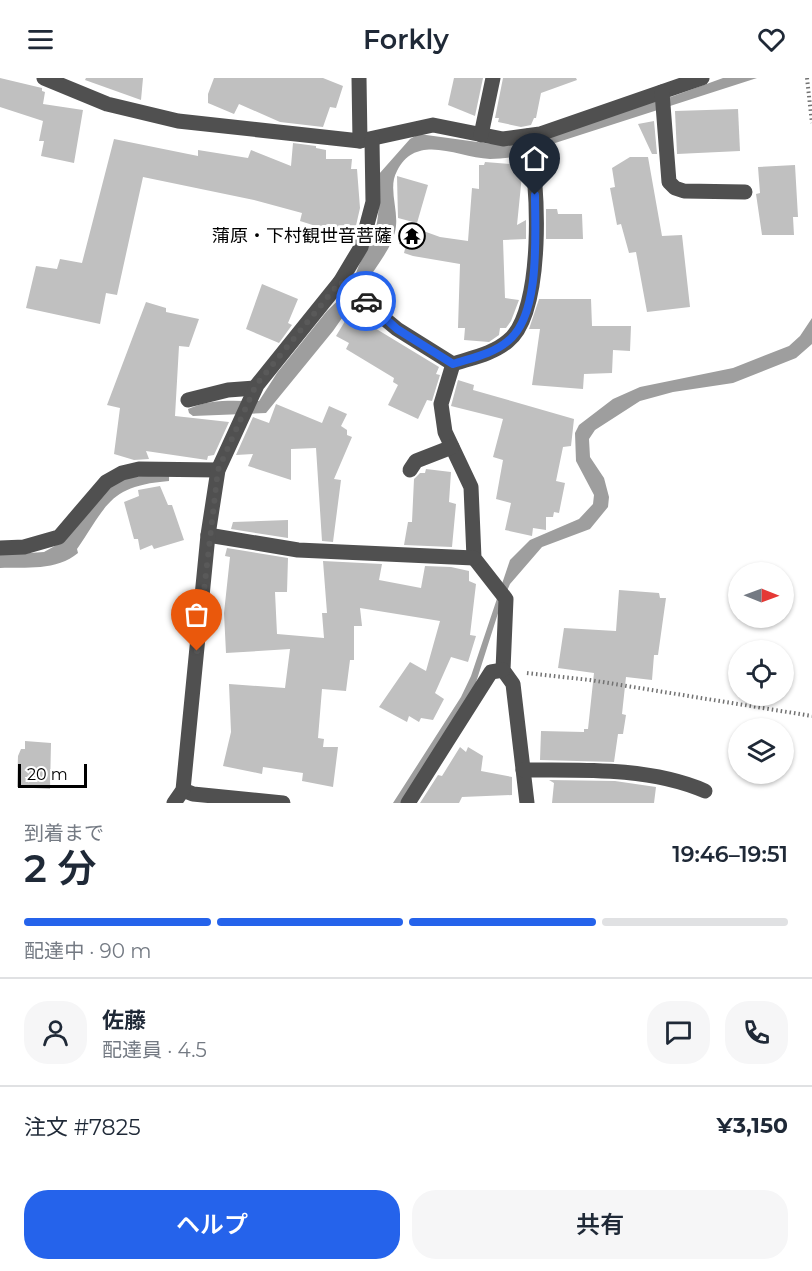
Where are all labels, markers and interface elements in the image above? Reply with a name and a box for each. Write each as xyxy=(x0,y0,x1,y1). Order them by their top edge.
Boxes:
icon: menu xyxy=(24,23,57,56)
text: Forkly xyxy=(363,23,449,56)
icon: heart xyxy=(755,23,788,56)
pin xyxy=(509,133,560,195)
icon: home xyxy=(518,142,551,175)
temple icon: 蒲原・下村観世音菩薩 xyxy=(397,221,427,251)
place label: 蒲原・下村観世音菩薩 xyxy=(212,225,392,247)
courier xyxy=(336,271,396,331)
icon: car xyxy=(350,285,383,318)
north arrow xyxy=(728,562,794,628)
map controls xyxy=(728,562,794,784)
pin xyxy=(171,589,222,651)
icon: bag xyxy=(180,598,213,631)
button: locate xyxy=(728,640,794,706)
button: layers xyxy=(728,718,794,784)
scale bar xyxy=(18,761,87,788)
text: 20 m xyxy=(27,765,68,784)
text: 到着まで xyxy=(24,821,104,845)
text: 19:46–19:51 xyxy=(672,841,788,868)
text: 2 分 xyxy=(24,844,96,892)
text: 配達中 · 90 m xyxy=(24,939,151,963)
button: person xyxy=(24,1001,87,1064)
button: chat xyxy=(647,1001,710,1064)
button: phone xyxy=(725,1001,788,1064)
text: 佐藤 xyxy=(102,1007,146,1034)
text: 配達員 · 4.5 xyxy=(102,1038,207,1062)
text: ¥3,150 xyxy=(717,1112,788,1139)
text: 注文 #7825 xyxy=(24,1114,141,1141)
button: ヘルプ xyxy=(24,1190,400,1259)
button: 共有 xyxy=(412,1190,788,1259)

